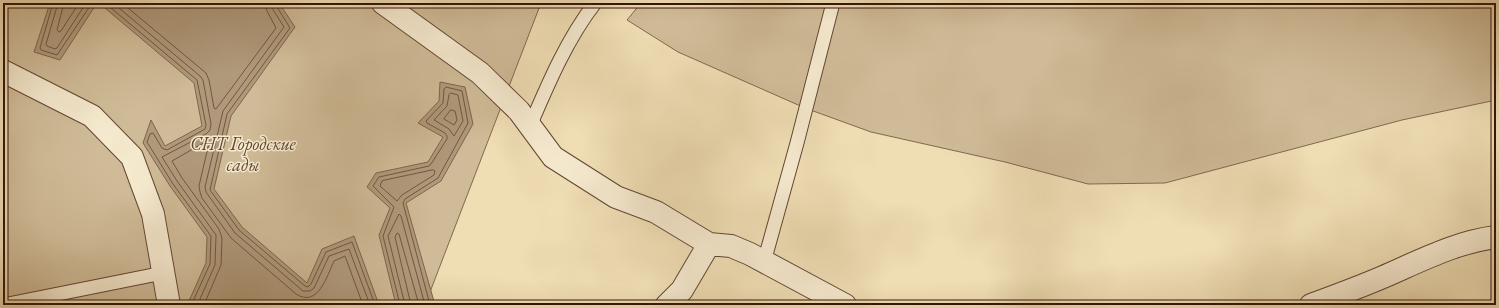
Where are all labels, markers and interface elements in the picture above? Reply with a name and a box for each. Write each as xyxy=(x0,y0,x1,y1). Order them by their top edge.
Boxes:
park label: СНТ Городские сады xyxy=(190,132,297,176)

